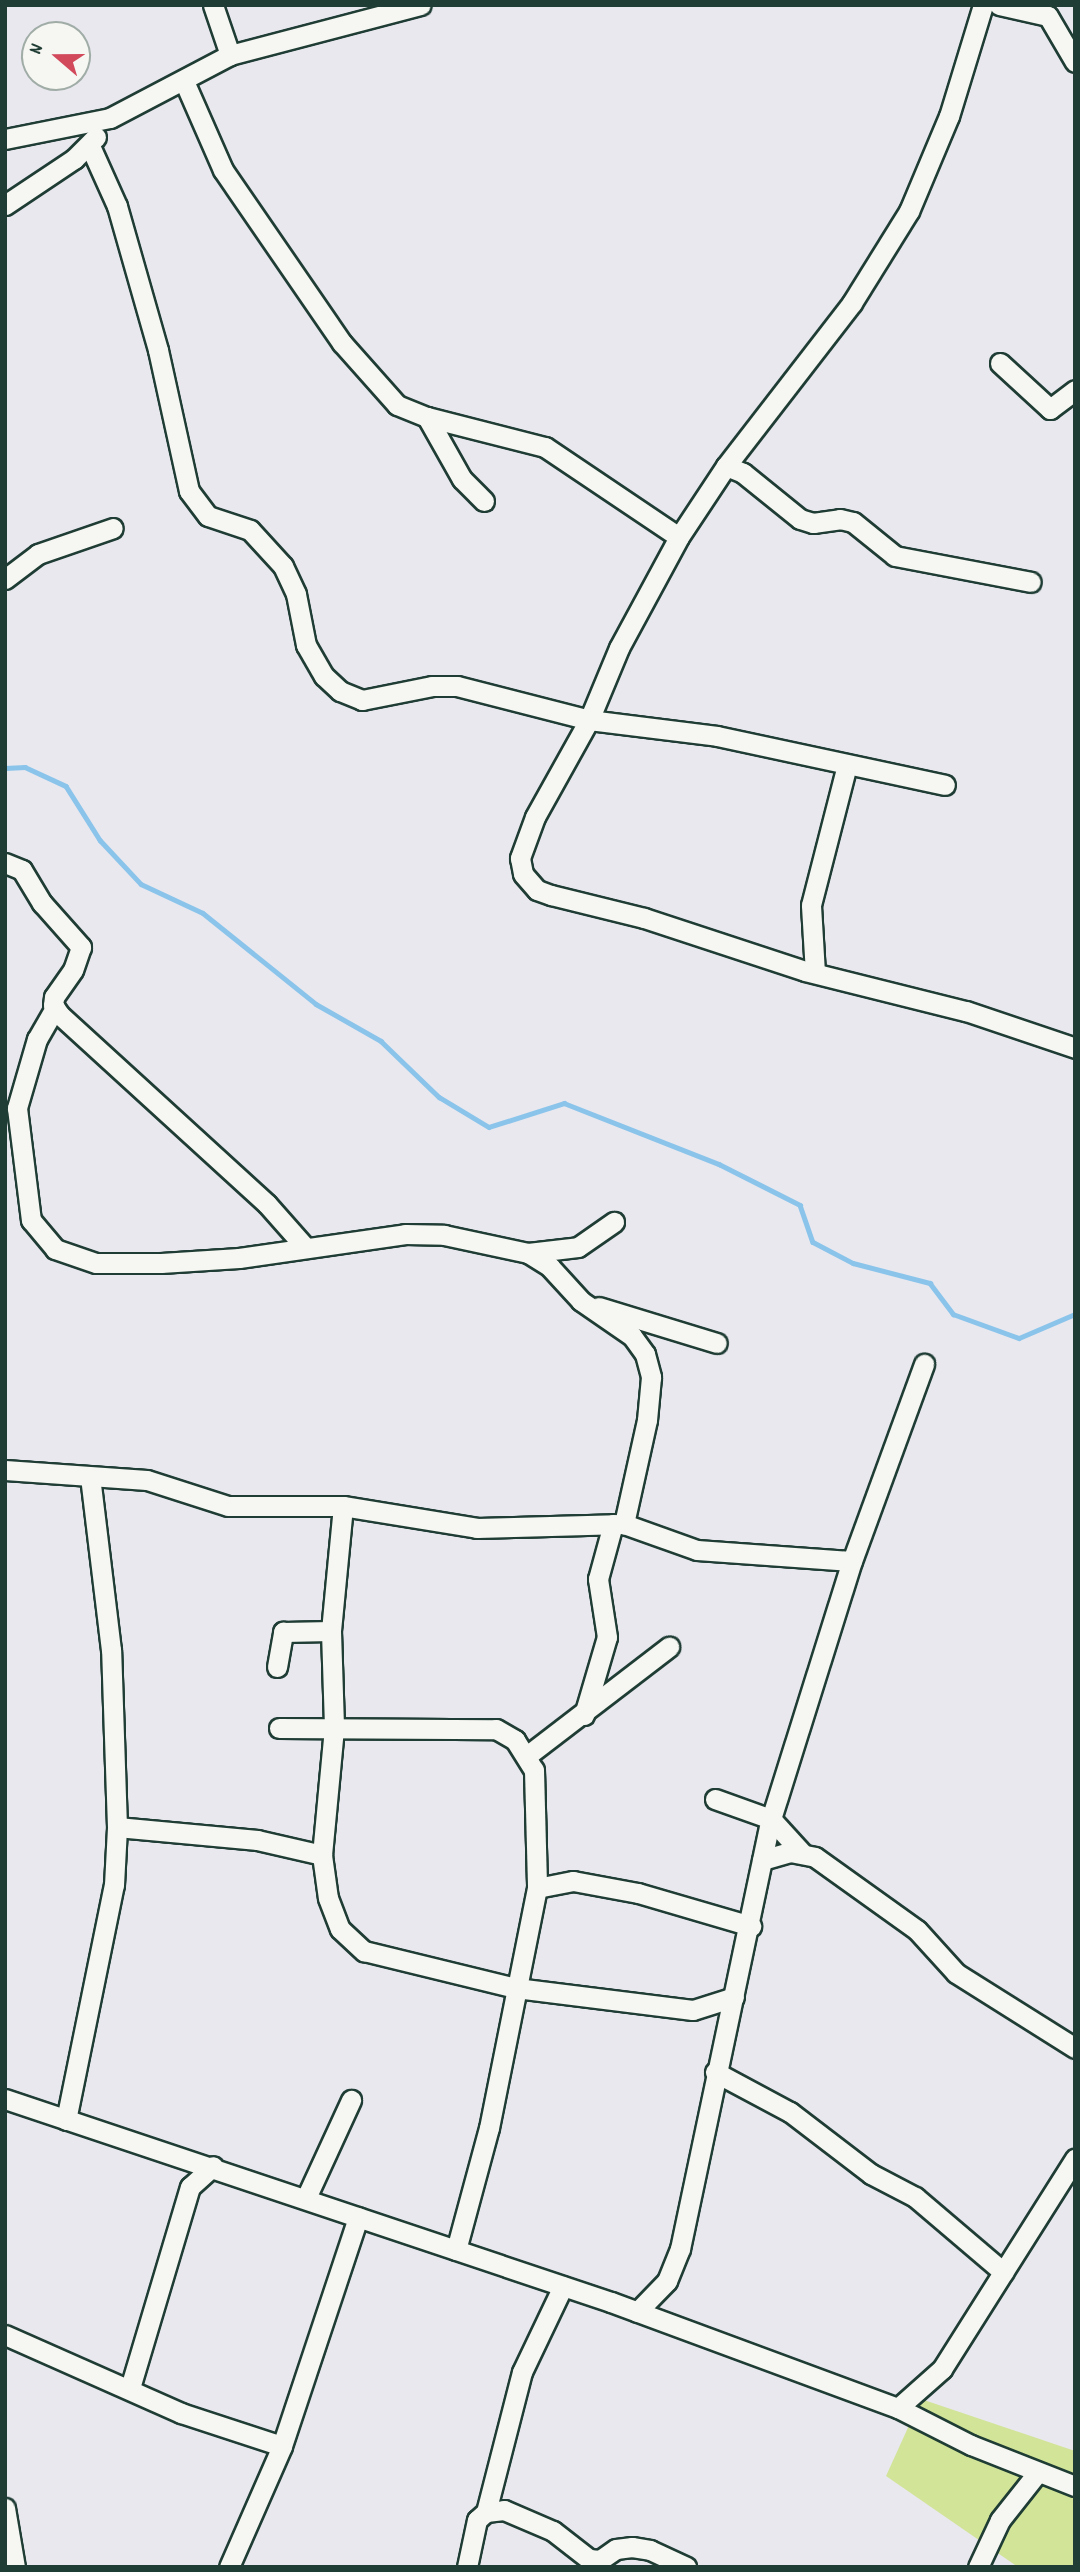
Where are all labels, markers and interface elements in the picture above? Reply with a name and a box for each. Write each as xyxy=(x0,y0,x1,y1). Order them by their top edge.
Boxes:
north arrow xyxy=(21,21,91,91)
text: N xyxy=(23,40,52,58)

